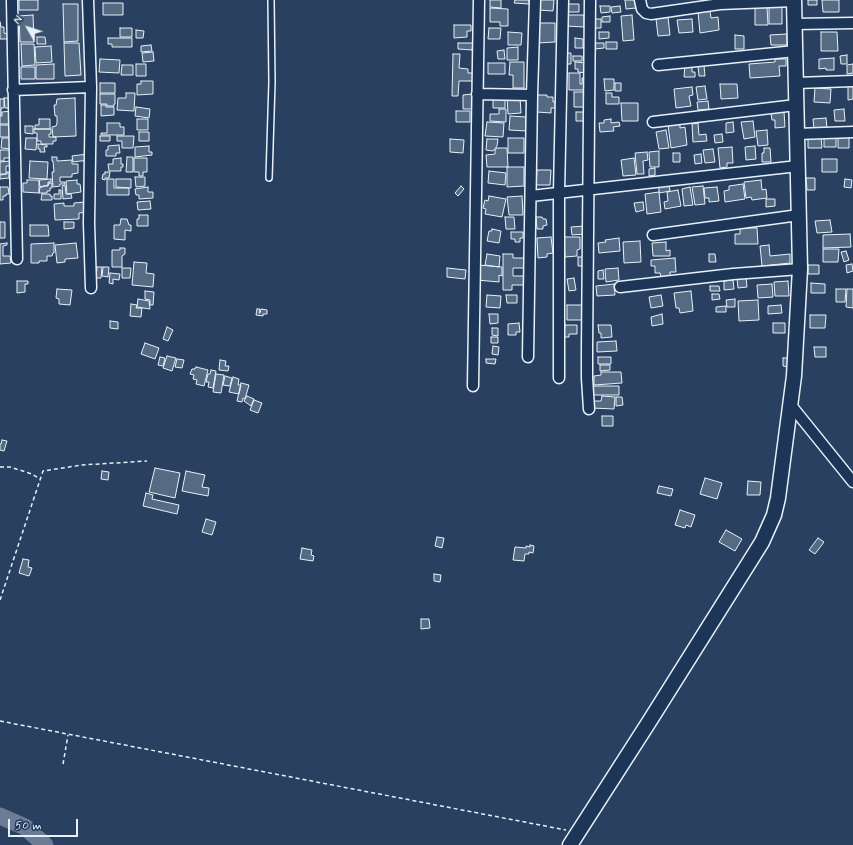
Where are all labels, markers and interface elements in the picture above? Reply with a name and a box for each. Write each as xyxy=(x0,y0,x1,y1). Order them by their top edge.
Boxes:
north arrow xyxy=(8,8,48,48)
text: N xyxy=(11,13,26,28)
scale bar xyxy=(10,811,80,837)
text: 50 m xyxy=(15,818,42,834)

